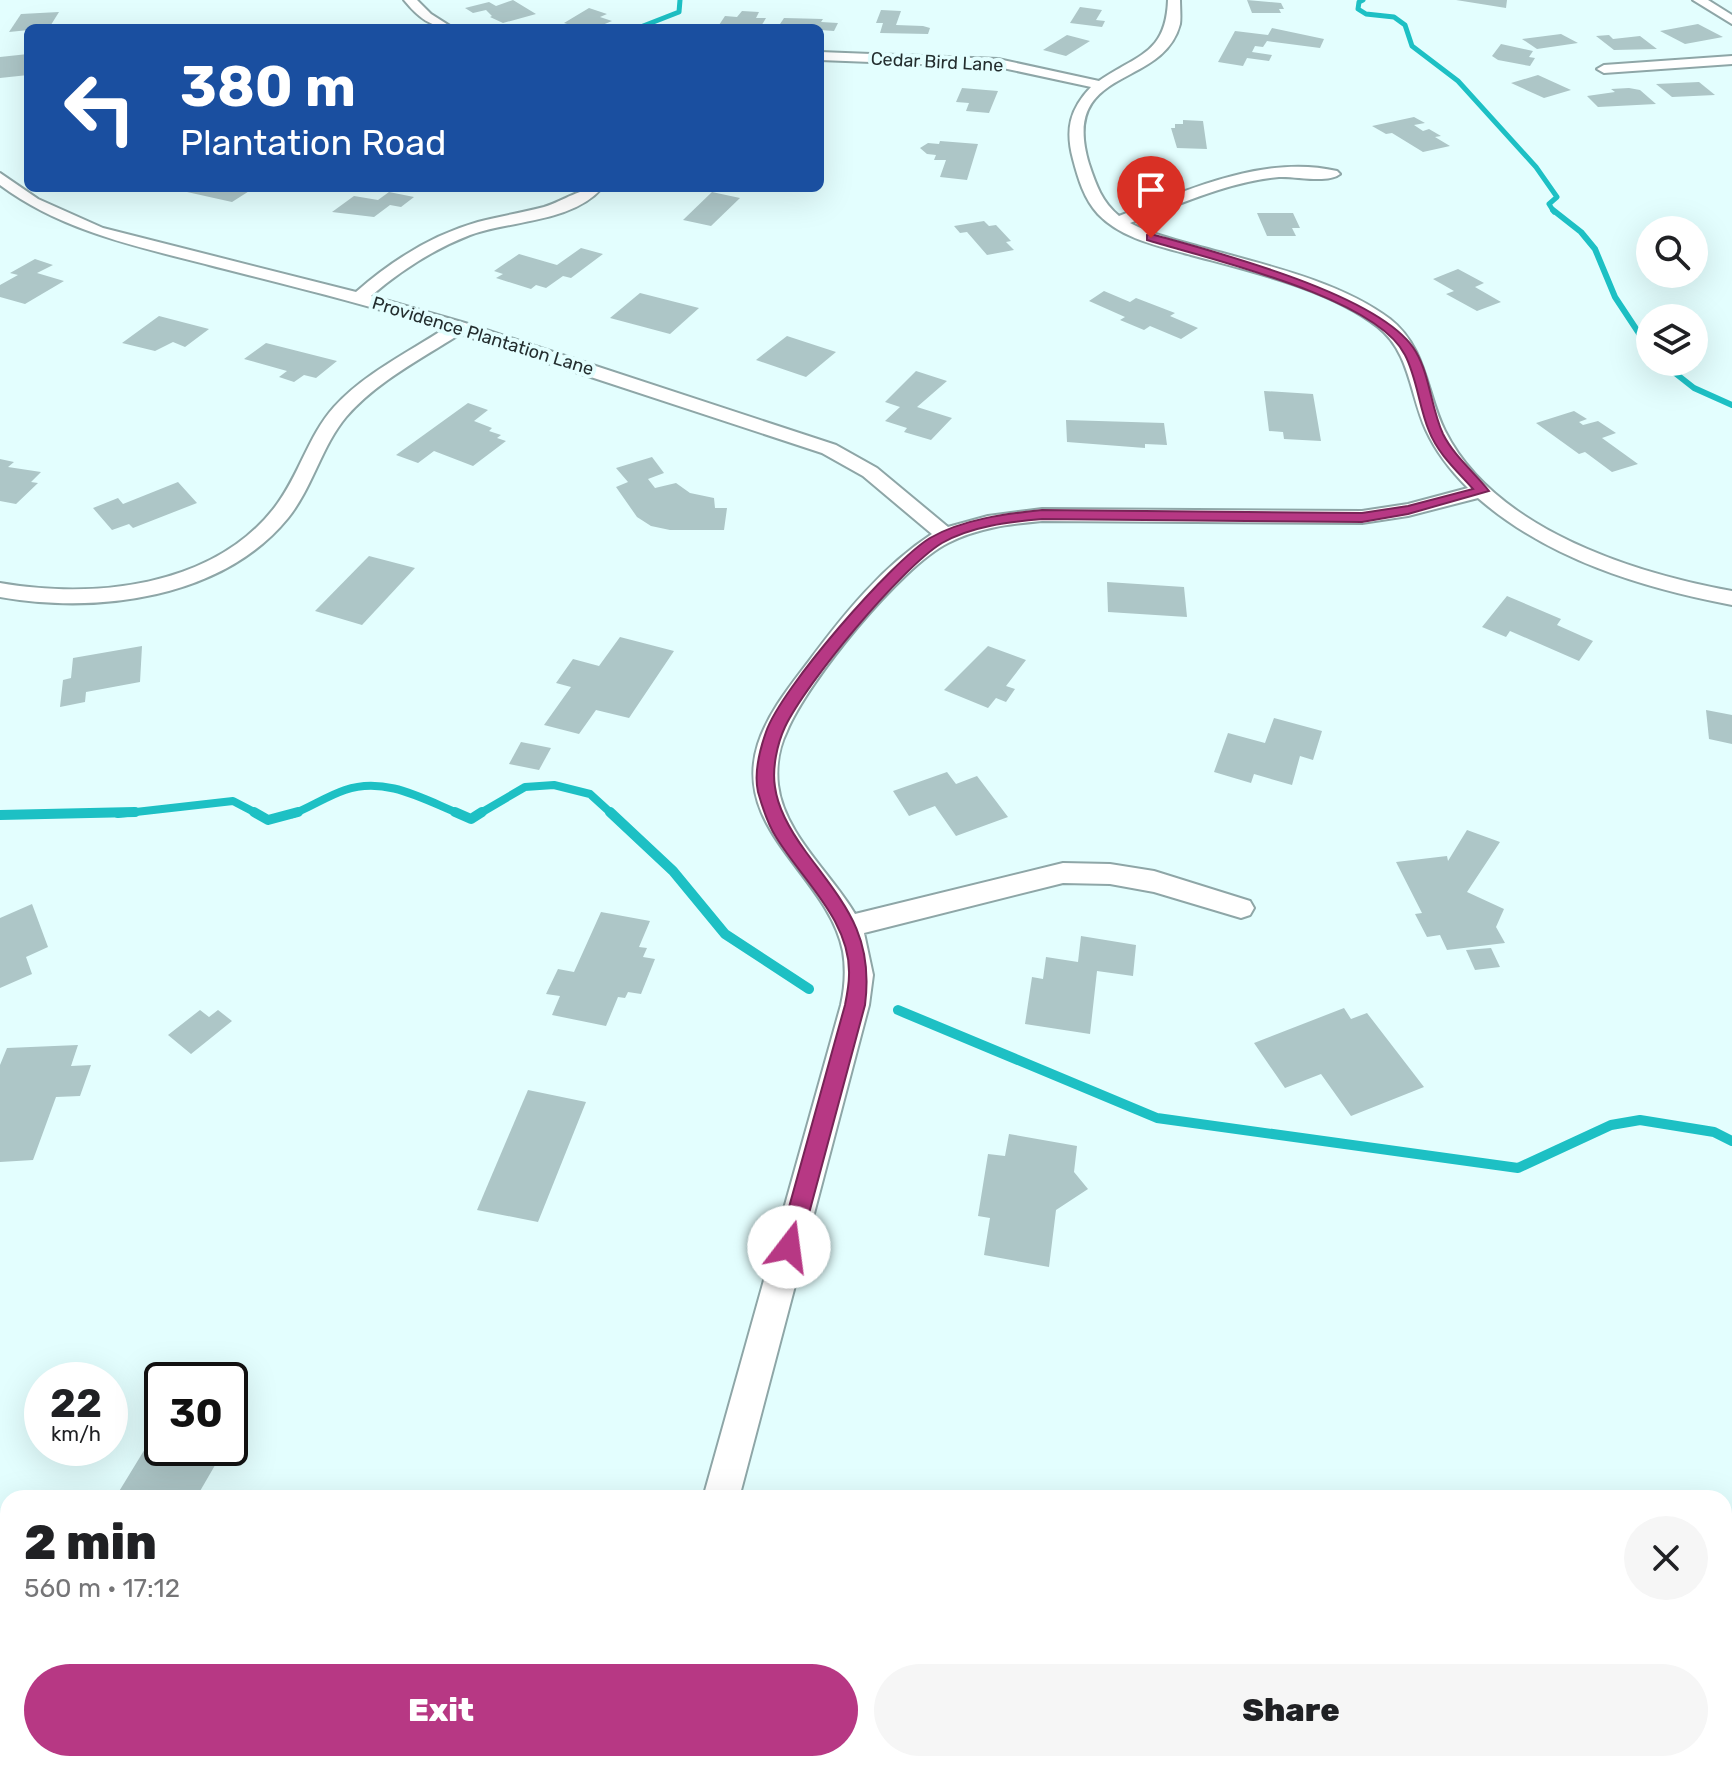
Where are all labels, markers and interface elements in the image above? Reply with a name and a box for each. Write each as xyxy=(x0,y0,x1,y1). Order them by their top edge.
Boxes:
street label: Cedar Bird Lane xyxy=(870,48,1004,76)
text: 380 m xyxy=(180,54,356,120)
icon: left xyxy=(48,56,152,160)
text: Plantation Road xyxy=(180,121,446,164)
pin xyxy=(1117,156,1185,238)
icon: arrive xyxy=(1129,168,1173,212)
map controls xyxy=(1636,216,1708,376)
button: search xyxy=(1636,216,1708,288)
street label: Providence Plantation Lane xyxy=(370,292,596,380)
button: layers xyxy=(1636,304,1708,376)
position arrow xyxy=(747,1205,831,1289)
speed limit sign: 30 xyxy=(144,1362,248,1466)
text: 22 xyxy=(50,1380,102,1427)
text: km/h xyxy=(51,1422,101,1446)
text: 2 min xyxy=(24,1514,157,1571)
button: close xyxy=(1624,1516,1708,1600)
text: 560 m · 17:12 xyxy=(24,1573,180,1604)
button: Exit xyxy=(24,1664,858,1756)
button: Share xyxy=(874,1664,1708,1756)

